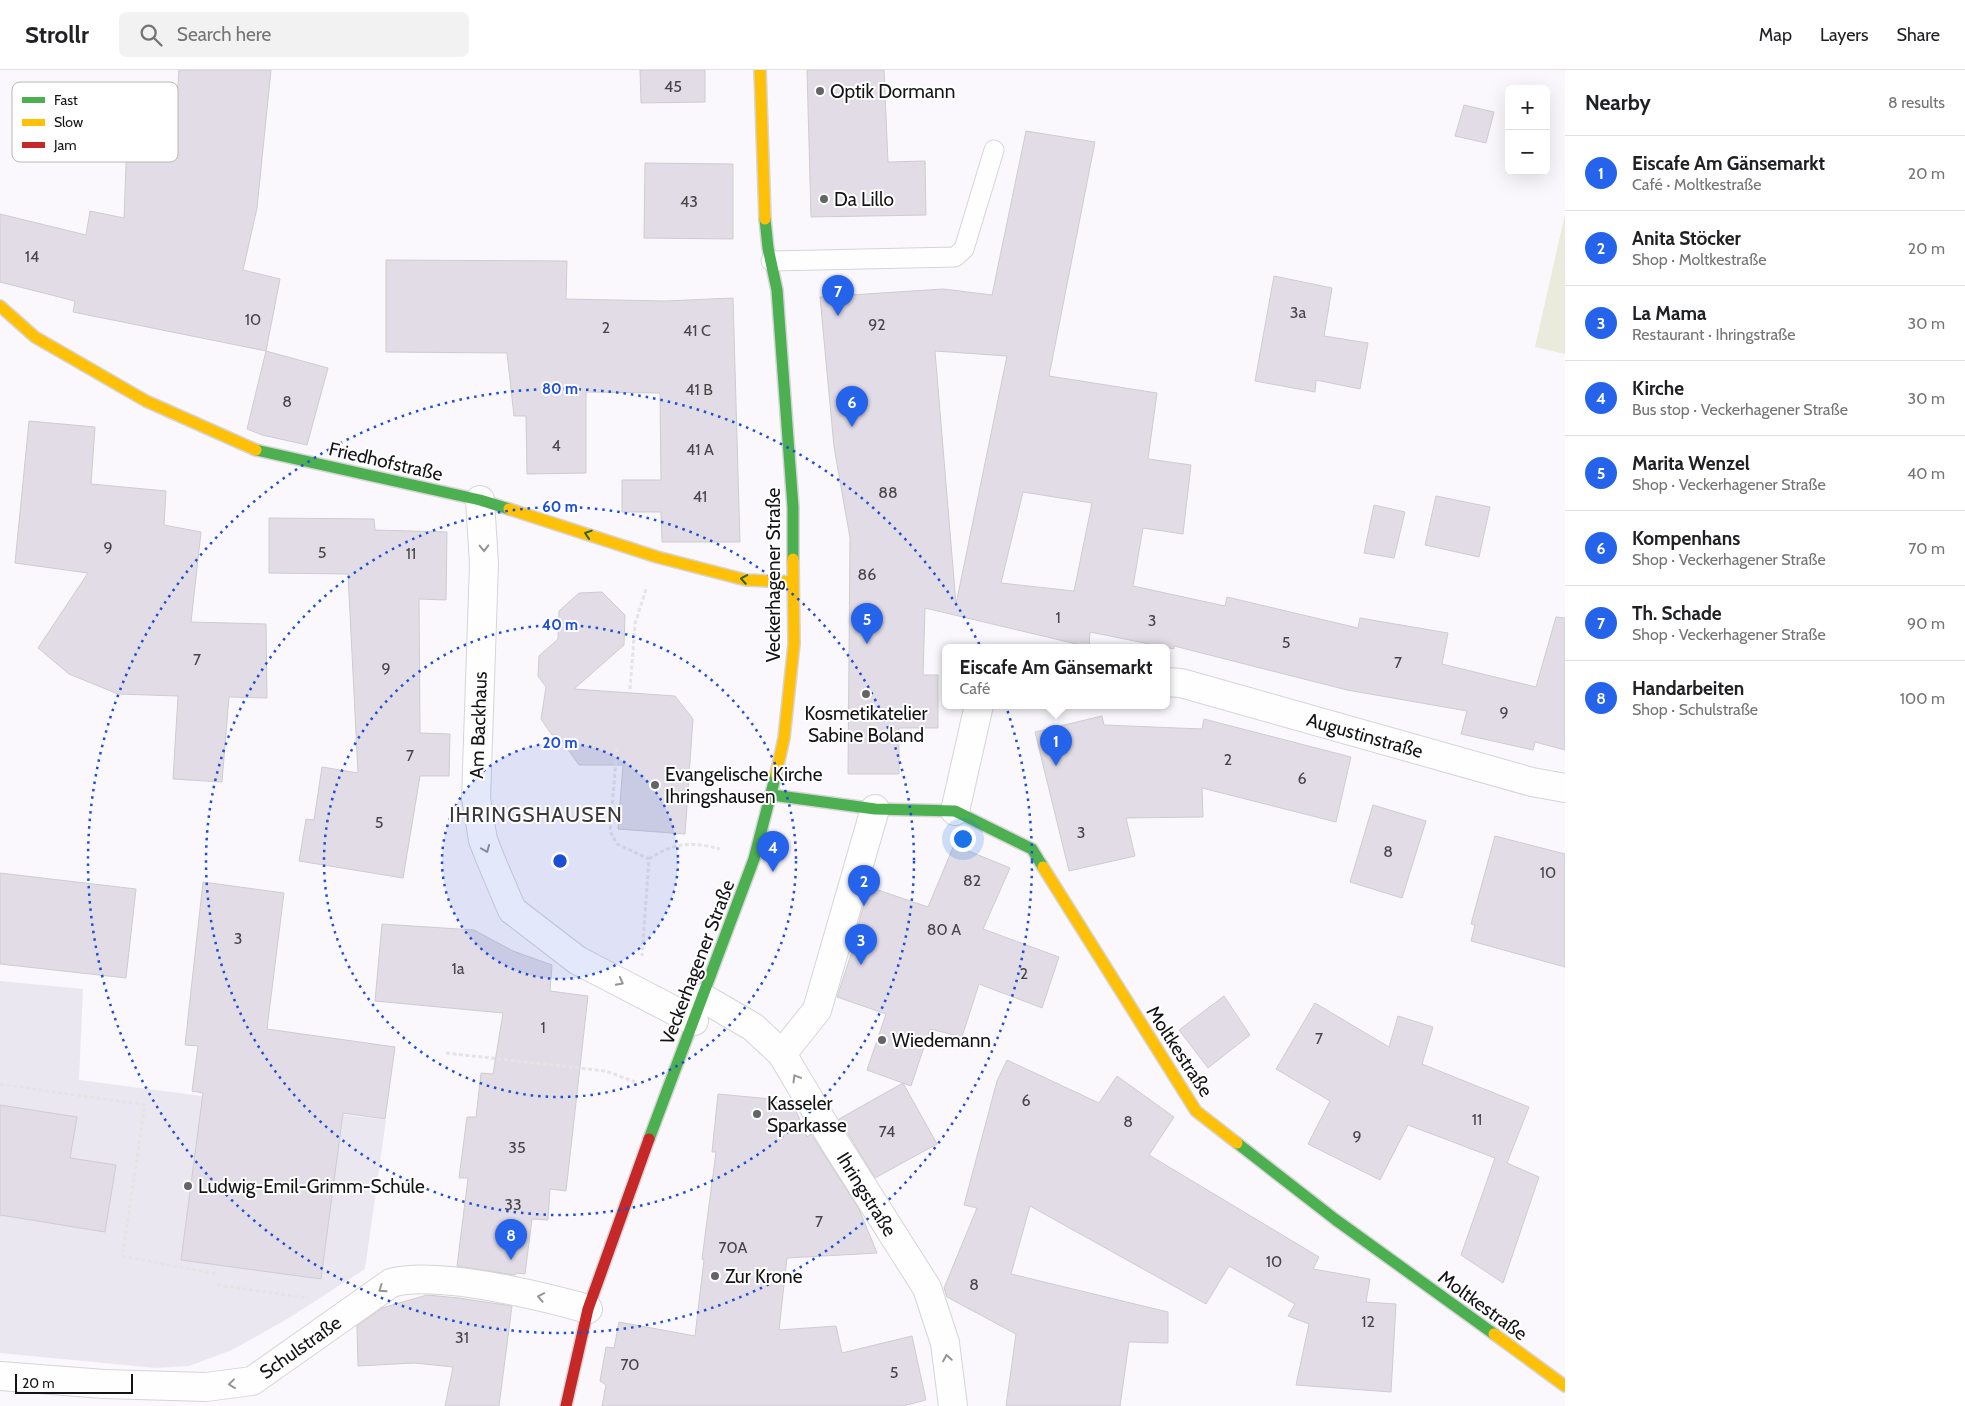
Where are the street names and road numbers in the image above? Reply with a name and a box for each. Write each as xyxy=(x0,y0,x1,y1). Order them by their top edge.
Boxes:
street label: Friedhofstraße xyxy=(327,437,445,486)
street label: Veckerhagener Straße xyxy=(762,487,785,662)
street label: Am Backhaus xyxy=(465,671,492,779)
street label: Augustinstraße xyxy=(1304,708,1426,763)
street label: Veckerhagener Straße xyxy=(655,876,740,1048)
street label: Moltkestraße xyxy=(1142,1001,1218,1101)
street label: Ihringstraße xyxy=(832,1148,902,1241)
street label: Moltkestraße xyxy=(1434,1265,1532,1345)
street label: Schulstraße xyxy=(255,1311,346,1384)

